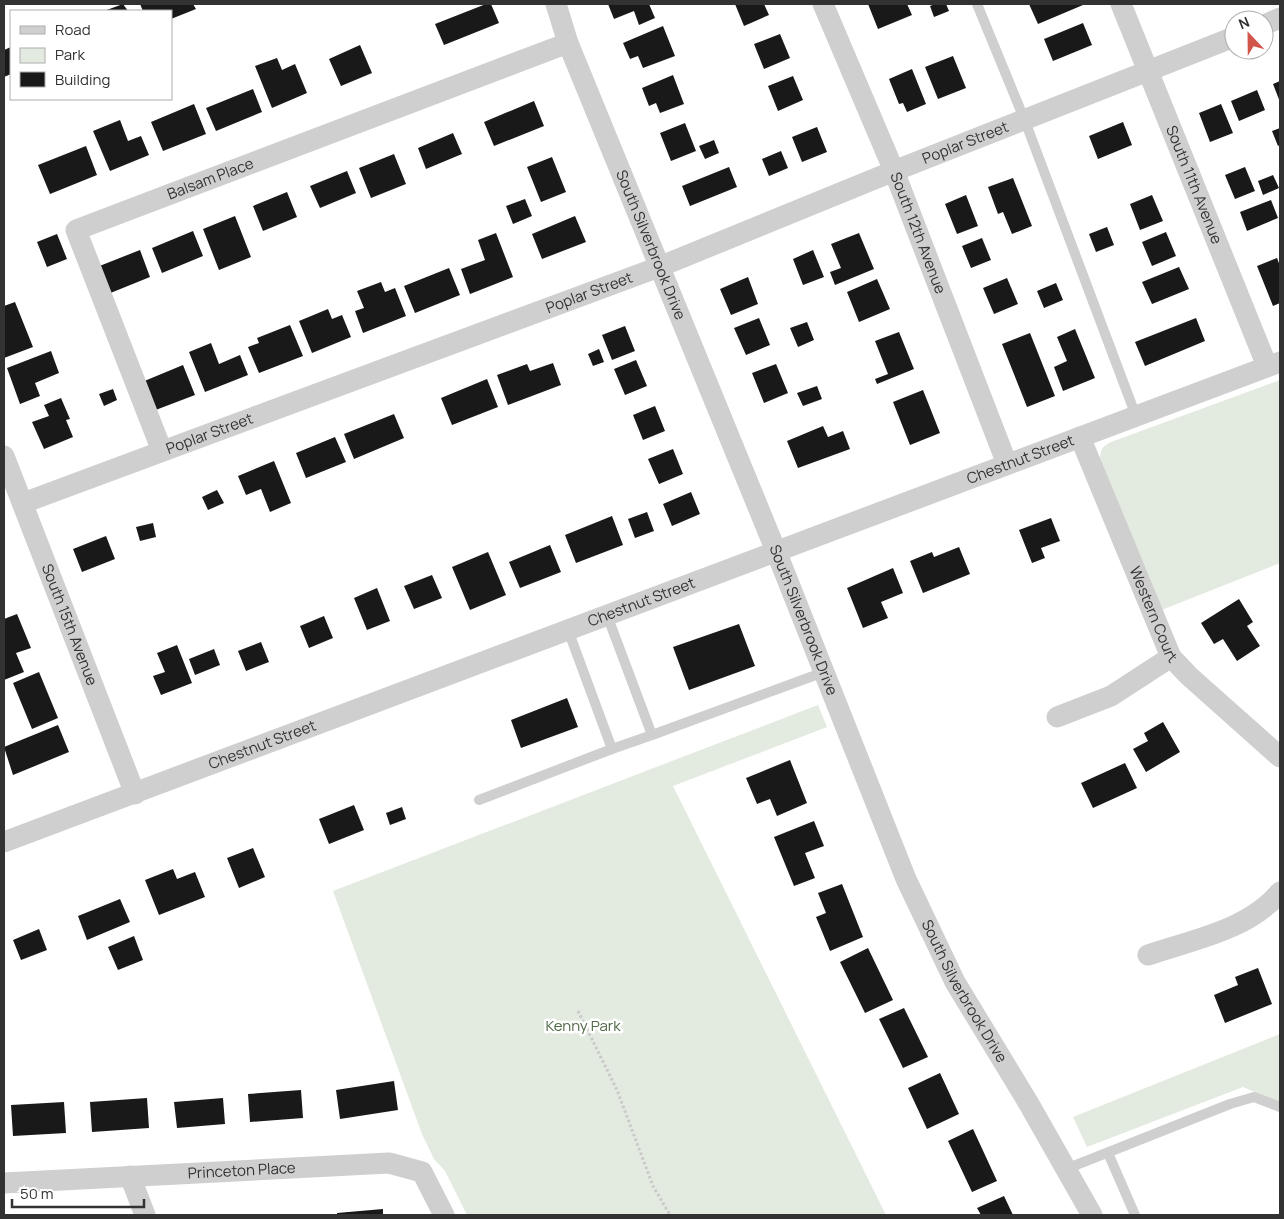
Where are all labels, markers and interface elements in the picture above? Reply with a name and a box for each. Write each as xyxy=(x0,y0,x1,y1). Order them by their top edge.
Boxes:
legend xyxy=(10,10,172,100)
north arrow xyxy=(1224,10,1274,60)
text: N xyxy=(1236,12,1252,33)
text: Road xyxy=(55,19,91,40)
text: Park xyxy=(55,44,85,65)
text: Building xyxy=(55,69,110,90)
street label: Poplar Street xyxy=(919,116,1012,169)
street label: South 11th Avenue xyxy=(1161,122,1228,247)
street label: Balsam Place xyxy=(164,152,257,204)
street label: South Silverbrook Drive xyxy=(611,167,691,323)
street label: South 12th Avenue xyxy=(885,169,951,297)
street label: Poplar Street xyxy=(543,267,635,318)
street label: Poplar Street xyxy=(163,408,256,459)
street label: Chestnut Street xyxy=(964,429,1077,489)
street label: South Silverbrook Drive xyxy=(765,541,843,698)
street label: South 15th Avenue xyxy=(37,561,103,689)
street label: Western Court xyxy=(1125,563,1182,667)
street label: Chestnut Street xyxy=(584,572,698,632)
street label: Chestnut Street xyxy=(205,715,319,774)
street label: South Silverbrook Drive xyxy=(917,916,1012,1066)
park label: Kenny Park xyxy=(545,1015,621,1036)
street label: Princeton Place xyxy=(187,1157,296,1183)
scale bar xyxy=(12,1176,145,1208)
text: 50 m xyxy=(20,1183,54,1204)

